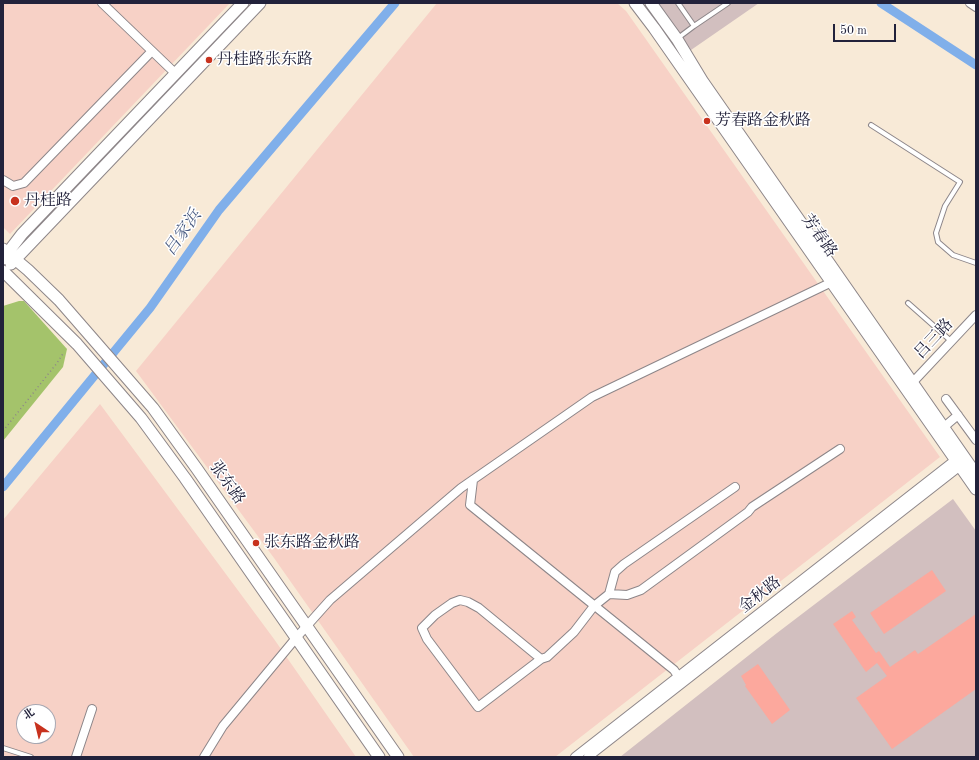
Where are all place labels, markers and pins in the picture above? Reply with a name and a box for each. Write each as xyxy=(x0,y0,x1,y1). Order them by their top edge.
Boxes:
place label: 丹桂路张东路 xyxy=(217,50,313,70)
marker: 丹桂路张东路 xyxy=(204,55,214,65)
place label: 芳春路金秋路 xyxy=(715,111,811,131)
marker: 芳春路金秋路 xyxy=(702,116,712,126)
place label: 丹桂路 xyxy=(24,191,72,211)
marker: 丹桂路 xyxy=(9,195,21,207)
place label: 张东路金秋路 xyxy=(264,533,360,553)
marker: 张东路金秋路 xyxy=(251,538,261,548)

